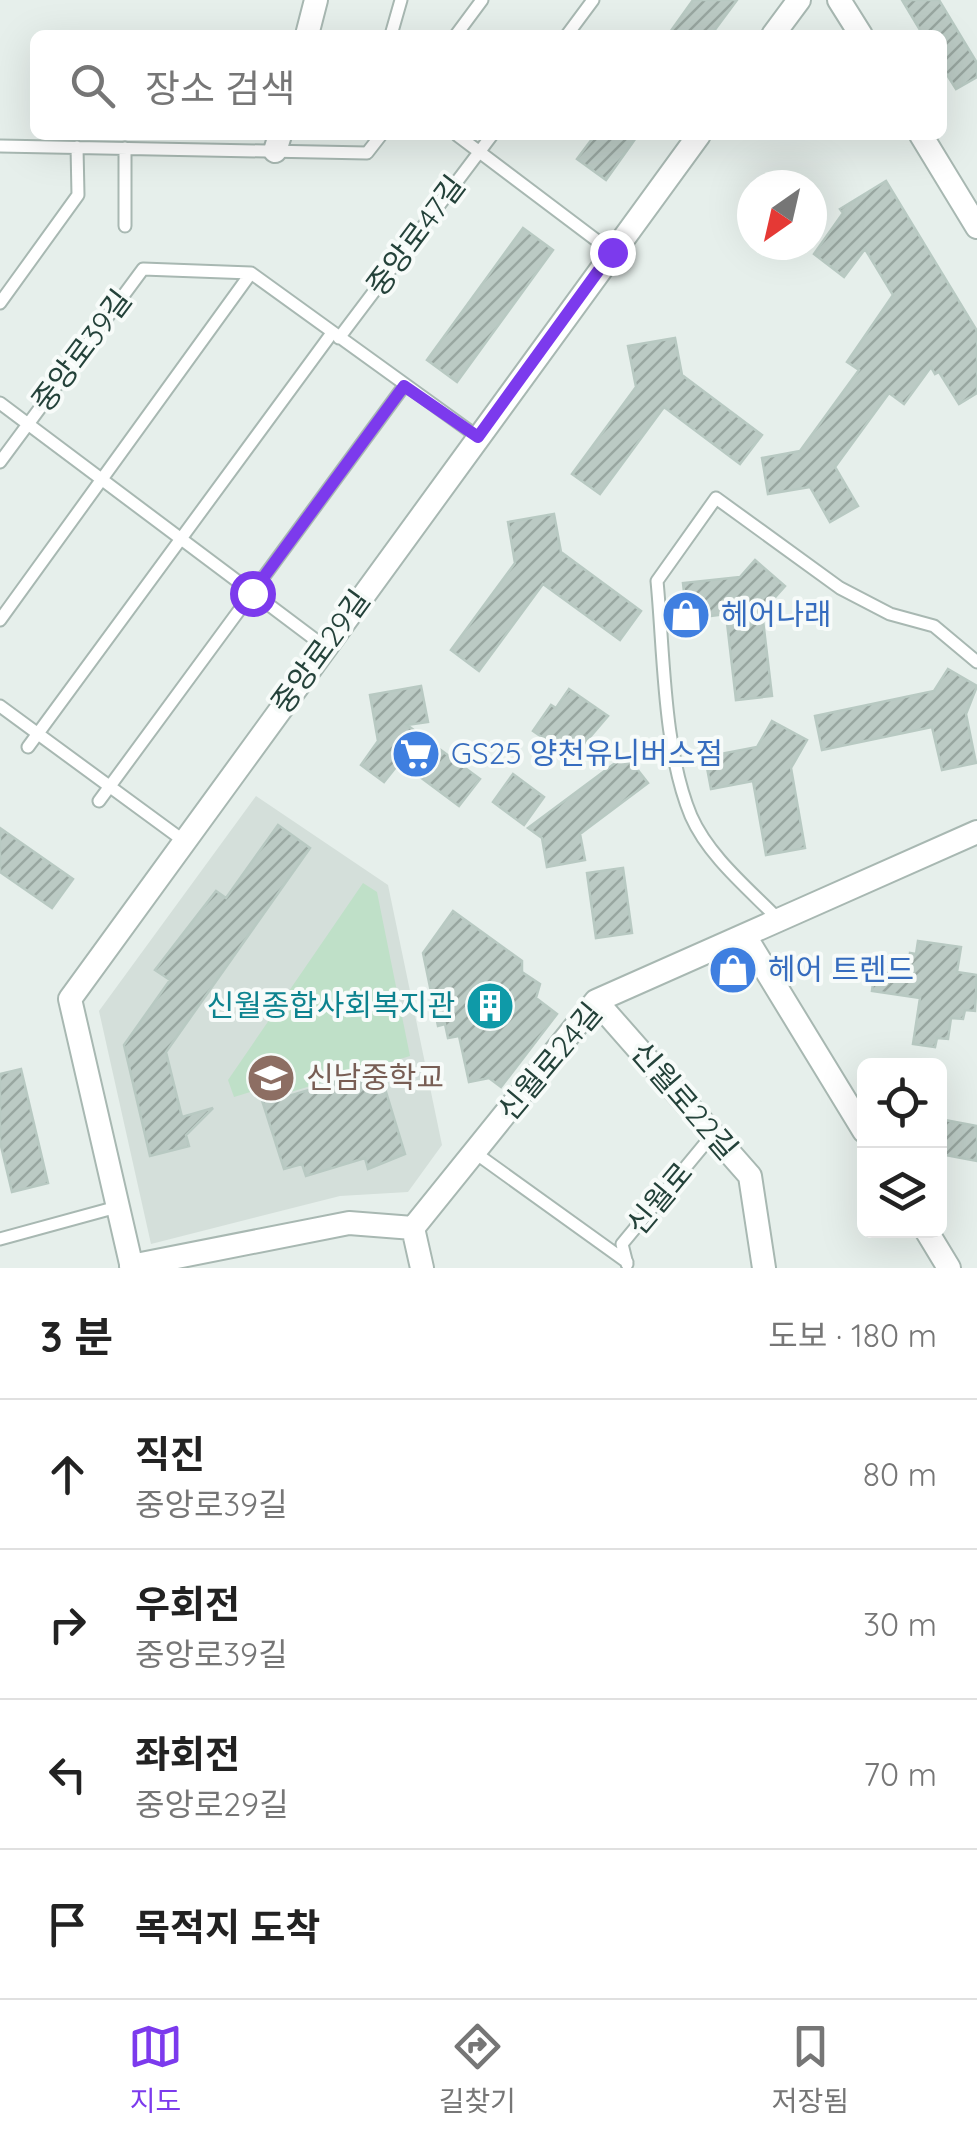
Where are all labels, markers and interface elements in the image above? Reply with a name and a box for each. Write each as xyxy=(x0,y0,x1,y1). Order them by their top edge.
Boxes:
search box xyxy=(30,30,947,140)
icon: search xyxy=(65,58,120,113)
text: 장소 검색 xyxy=(145,64,295,112)
street label: 중앙로47길 xyxy=(358,168,473,303)
north arrow xyxy=(737,170,827,260)
route end xyxy=(590,230,636,276)
street label: 중앙로39길 xyxy=(23,282,139,419)
route start xyxy=(230,571,276,617)
street label: 중앙로29길 xyxy=(263,582,378,721)
shop icon: 헤어나래 xyxy=(660,589,712,641)
place label: 헤어나래 xyxy=(721,595,831,633)
supermarket icon: GS25 양천유니버스점 xyxy=(390,728,442,780)
place label: GS25 양천유니버스점 xyxy=(451,734,723,772)
shop icon: 헤어 트렌드 xyxy=(707,944,759,996)
place label: 헤어 트렌드 xyxy=(768,950,914,988)
building icon: 신월종합사회복지관 xyxy=(464,980,516,1032)
place label: 신월종합사회복지관 xyxy=(207,986,455,1024)
street label: 신월로24길 xyxy=(489,995,610,1128)
street label: 신월로22길 xyxy=(623,1034,746,1167)
school or university icon: 신남중학교 xyxy=(245,1052,297,1104)
place label: 신남중학교 xyxy=(306,1058,444,1096)
map controls xyxy=(857,1058,947,1238)
button: locate xyxy=(857,1058,947,1148)
button: layers xyxy=(857,1148,947,1238)
street label: 신월로 xyxy=(618,1154,700,1242)
text: 3 분 xyxy=(40,1310,113,1363)
text: 도보 · 180 m xyxy=(768,1315,937,1355)
text: 직진 xyxy=(135,1430,205,1478)
icon: ahead xyxy=(40,1447,95,1502)
text: 80 m xyxy=(863,1454,937,1494)
text: 중앙로39길 xyxy=(135,1484,287,1524)
text: 우회전 xyxy=(135,1580,240,1628)
icon: right xyxy=(40,1597,95,1652)
text: 30 m xyxy=(863,1604,937,1644)
text: 중앙로39길 xyxy=(135,1634,287,1674)
text: 좌회전 xyxy=(135,1730,240,1778)
icon: left xyxy=(40,1747,95,1802)
text: 70 m xyxy=(864,1754,937,1794)
text: 중앙로29길 xyxy=(135,1784,288,1824)
icon: arrive xyxy=(40,1897,95,1952)
text: 목적지 도착 xyxy=(135,1903,320,1951)
tab: 지도 xyxy=(128,2019,183,2119)
tab: 길찾기 xyxy=(439,2019,516,2119)
tab: 저장됨 xyxy=(772,2019,849,2119)

